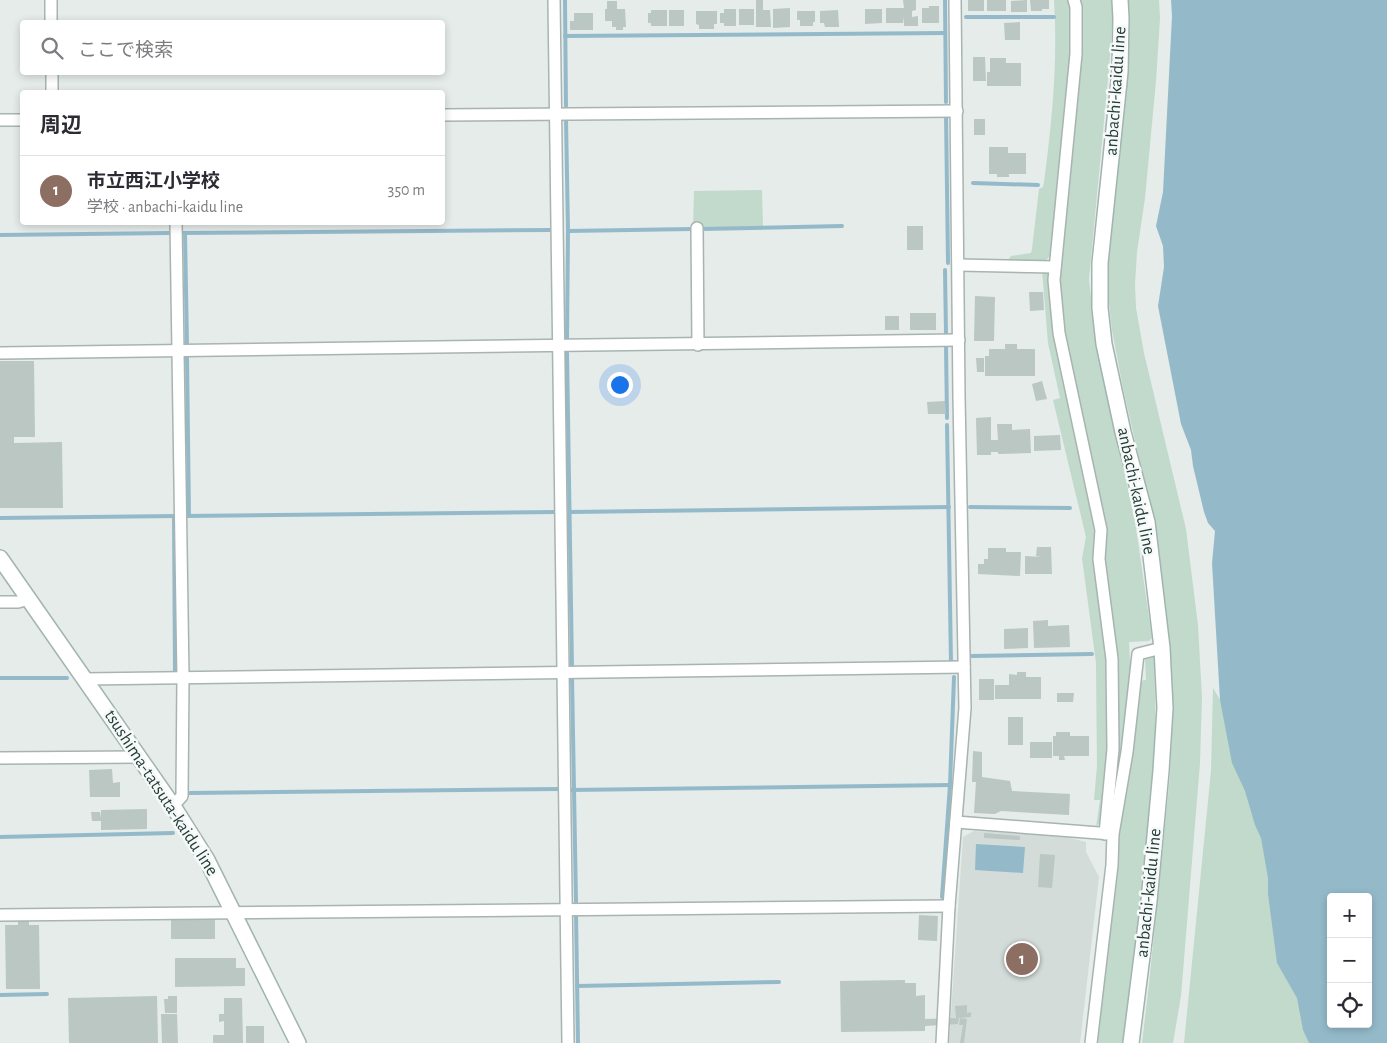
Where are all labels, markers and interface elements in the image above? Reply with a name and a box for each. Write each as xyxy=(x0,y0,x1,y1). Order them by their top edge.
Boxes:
search box xyxy=(20,20,445,75)
street label: anbachi-kaidu line xyxy=(1103,26,1129,156)
icon: search xyxy=(38,34,66,62)
text: ここで検索 xyxy=(78,41,173,60)
text: 周辺 xyxy=(40,115,82,136)
text: 市立西江小学校 xyxy=(87,172,220,191)
text: 1 xyxy=(53,182,59,198)
text: 350 m xyxy=(388,182,425,198)
text: 学校 · anbachi-kaidu line xyxy=(87,199,243,215)
your location xyxy=(607,372,633,398)
street label: anbachi-kaidu line xyxy=(1114,426,1158,556)
street label: tsushima-tatsuta-kaidu line xyxy=(101,707,221,879)
street label: anbachi-kaidu line xyxy=(1133,828,1165,958)
map controls xyxy=(1327,893,1372,1028)
button: + xyxy=(1327,893,1372,938)
button: − xyxy=(1327,938,1372,983)
pin: 1 xyxy=(1006,940,1038,978)
button: locate xyxy=(1327,983,1372,1028)

